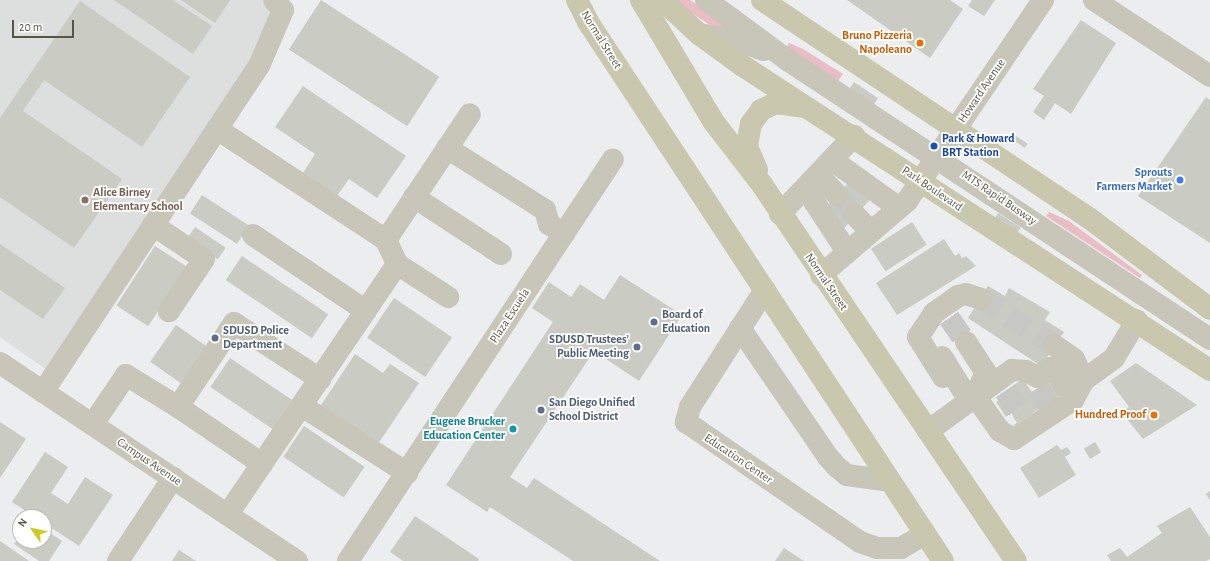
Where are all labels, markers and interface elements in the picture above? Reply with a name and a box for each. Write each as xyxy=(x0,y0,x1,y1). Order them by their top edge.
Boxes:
street label: Normal Street xyxy=(577,8,625,72)
scale bar xyxy=(14,12,76,38)
text: 20 m xyxy=(19,21,42,33)
place label: Bruno Pizzeria Napoleano xyxy=(842,29,912,57)
marker: Bruno Pizzeria Napoleano xyxy=(915,38,925,48)
street label: Howard Avenue xyxy=(955,56,1009,126)
place label: Park & Howard BRT Station xyxy=(942,132,1015,160)
marker: Park & Howard BRT Station xyxy=(929,141,939,151)
street label: Park Boulevard xyxy=(899,163,965,215)
place label: Sprouts Farmers Market xyxy=(1096,166,1172,194)
street label: MTS Rapid Busway xyxy=(959,168,1039,228)
marker: Sprouts Farmers Market xyxy=(1175,175,1185,185)
place label: Alice Birney Elementary School xyxy=(93,186,183,214)
marker: Alice Birney Elementary School xyxy=(80,195,90,205)
street label: Normal Street xyxy=(802,251,850,313)
street label: Plaza Escuela xyxy=(487,286,533,346)
place label: Board of Education xyxy=(662,308,710,336)
marker: Board of Education xyxy=(649,317,659,327)
place label: SDUSD Police Department xyxy=(223,324,289,352)
marker: SDUSD Police Department xyxy=(210,333,220,343)
place label: SDUSD Trustees' Public Meeting xyxy=(549,333,629,361)
marker: SDUSD Trustees' Public Meeting xyxy=(632,342,642,352)
place label: San Diego Unified School District xyxy=(549,396,635,424)
marker: San Diego Unified School District xyxy=(536,405,546,415)
place label: Hundred Proof xyxy=(1075,408,1146,422)
marker: Hundred Proof xyxy=(1149,410,1159,420)
place label: Eugene Brucker Education Center xyxy=(423,415,505,443)
marker: Eugene Brucker Education Center xyxy=(508,424,518,434)
street label: Education Center xyxy=(701,431,775,487)
street label: Campus Avenue xyxy=(114,435,184,489)
north arrow xyxy=(12,509,52,549)
text: N xyxy=(16,516,29,529)

